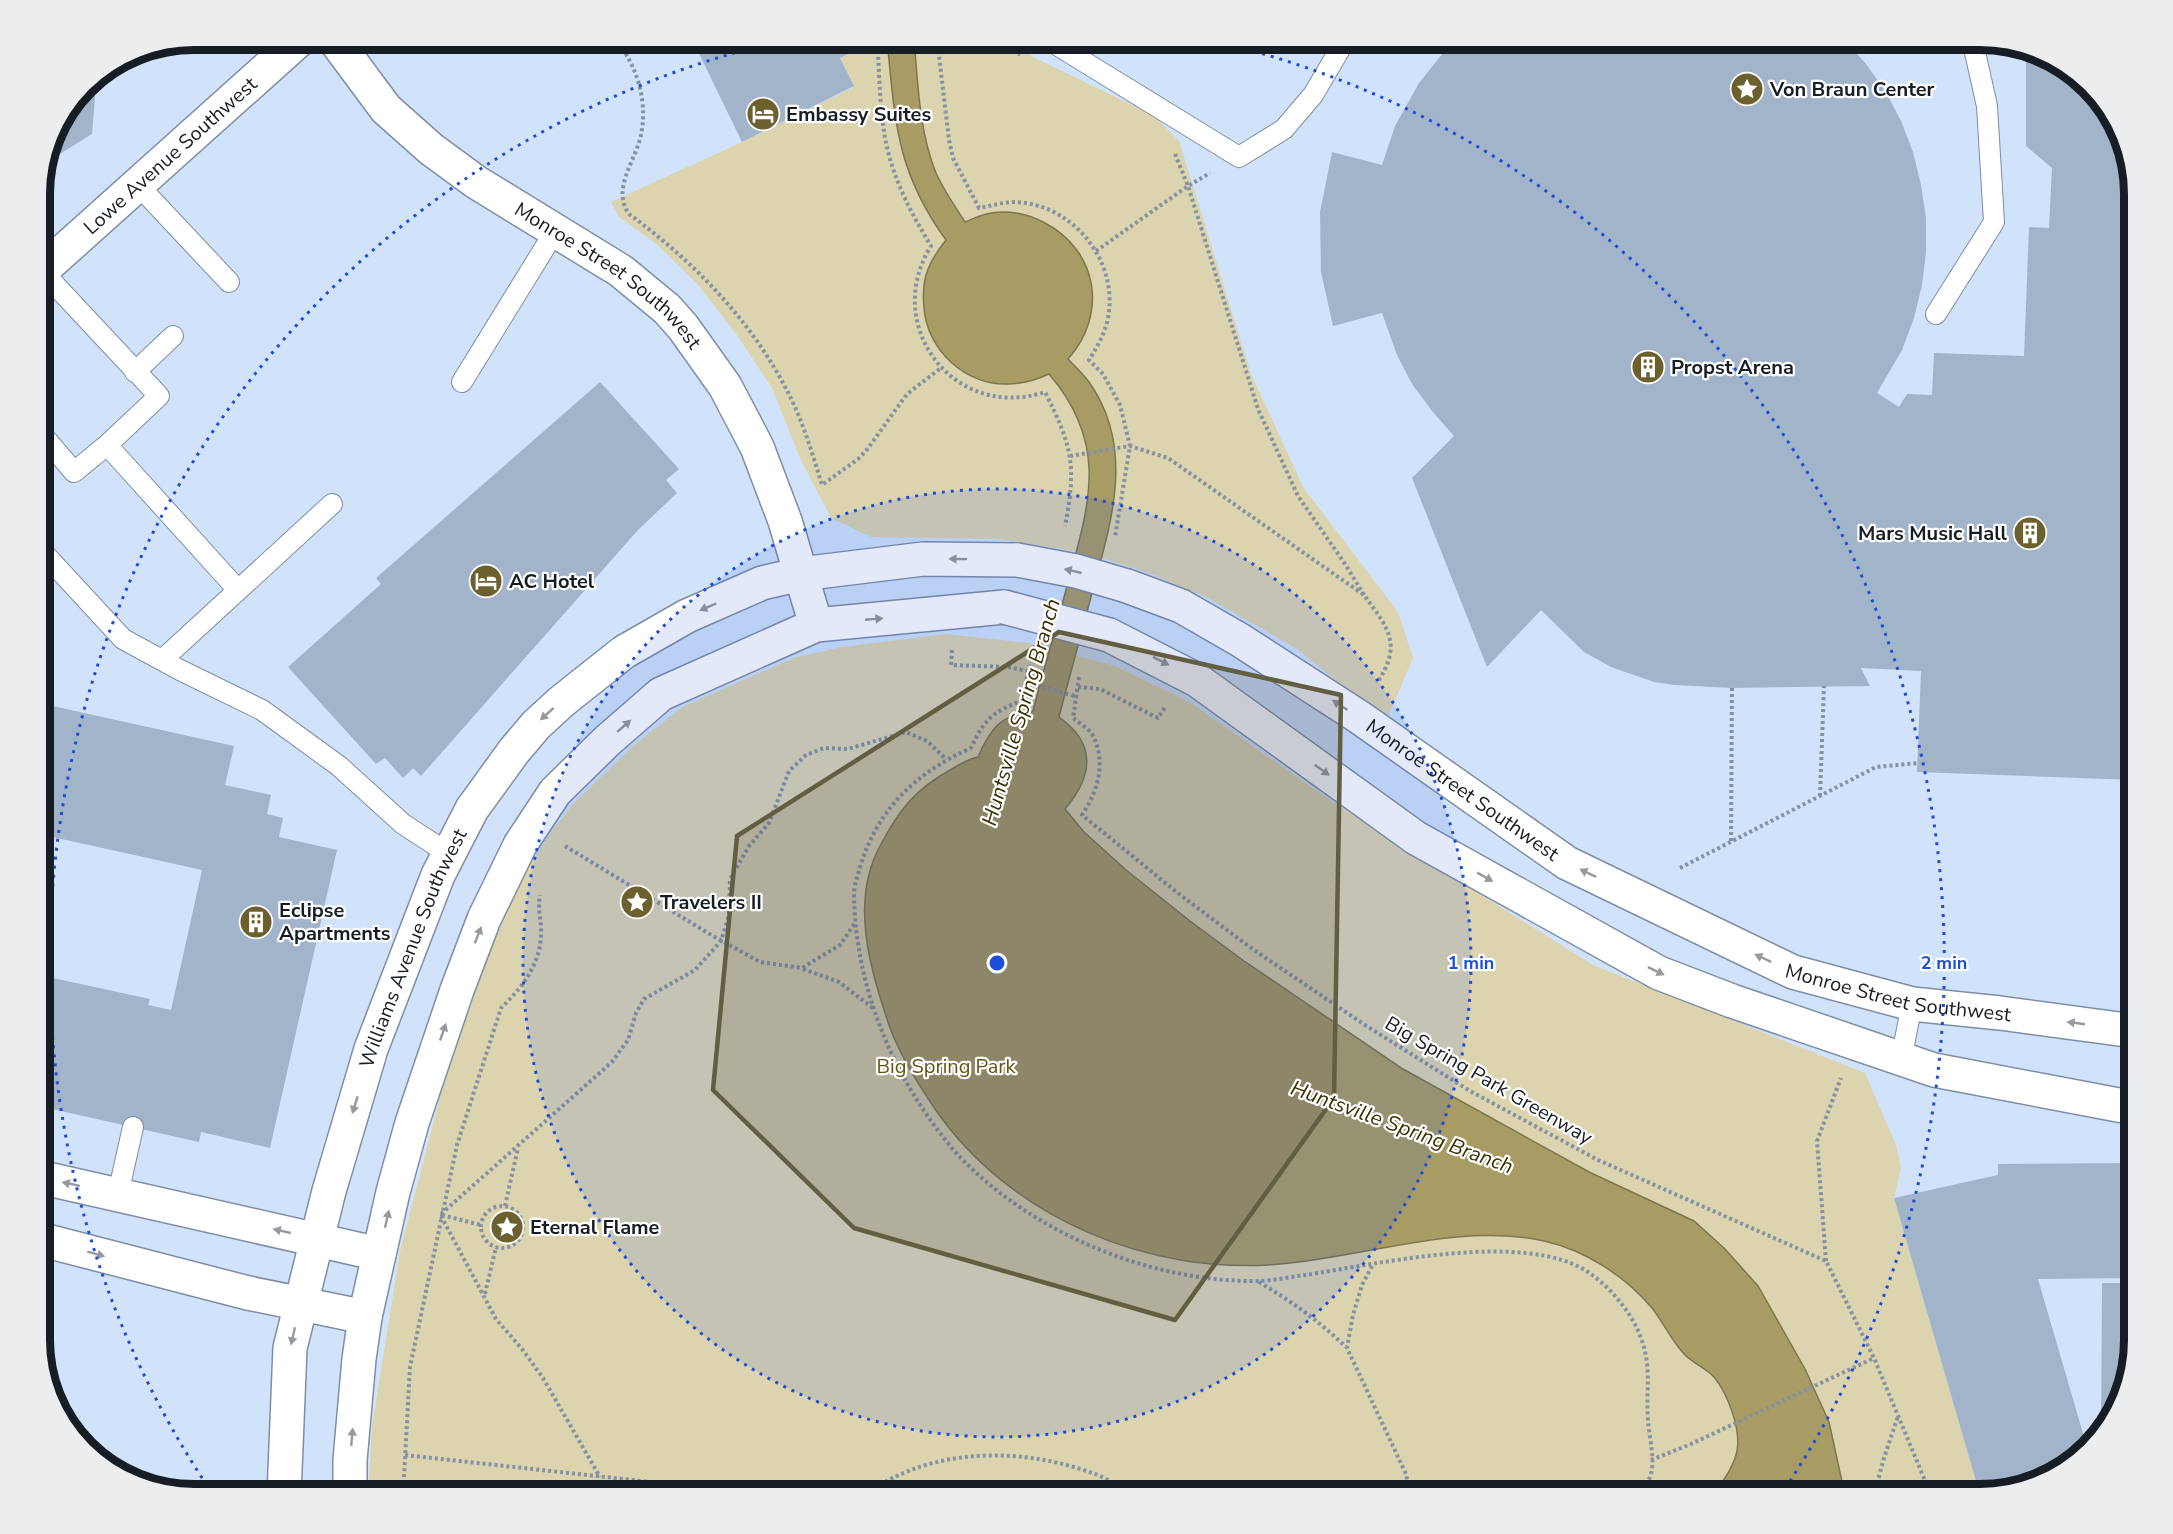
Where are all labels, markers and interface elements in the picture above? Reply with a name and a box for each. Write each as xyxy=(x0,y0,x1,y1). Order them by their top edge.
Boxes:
street label: Lowe Avenue Southwest xyxy=(78,70,264,241)
place icon: Von Braun Center xyxy=(1729,71,1765,107)
place label: Von Braun Center xyxy=(1769,76,1935,103)
hotel icon: Embassy Suites xyxy=(745,96,781,132)
place label: Embassy Suites xyxy=(786,101,931,128)
street label: Monroe Street Southwest xyxy=(509,196,708,355)
building icon: Propst Arena xyxy=(1630,349,1666,385)
place label: Propst Arena xyxy=(1671,354,1794,381)
building icon: Mars Music Hall xyxy=(2012,515,2048,551)
place label: Mars Music Hall xyxy=(1858,520,2008,547)
one-way arrow xyxy=(949,554,968,564)
hotel icon: AC Hotel xyxy=(468,563,504,599)
one-way arrow xyxy=(1063,565,1082,575)
place label: AC Hotel xyxy=(509,568,595,595)
water label: Huntsville Spring Branch xyxy=(975,595,1067,829)
one-way arrow xyxy=(700,602,717,611)
one-way arrow xyxy=(865,614,884,624)
one-way arrow xyxy=(1152,657,1169,666)
one-way arrow xyxy=(1332,699,1348,710)
one-way arrow xyxy=(540,707,555,720)
street label: Monroe Street Southwest xyxy=(1360,713,1565,868)
one-way arrow xyxy=(616,720,632,733)
one-way arrow xyxy=(1313,764,1329,776)
street label: Williams Avenue Southwest xyxy=(353,823,474,1071)
one-way arrow xyxy=(1579,868,1597,878)
one-way arrow xyxy=(1477,871,1493,882)
place icon: Travelers II xyxy=(619,884,655,920)
place label: Travelers II xyxy=(660,889,762,916)
place label: Eclipse Apartments xyxy=(279,897,391,947)
building icon: Eclipse Apartments xyxy=(238,904,274,940)
one-way arrow xyxy=(474,926,483,944)
text: 1 min xyxy=(1448,951,1494,975)
text: 2 min xyxy=(1921,951,1967,975)
centre of rings xyxy=(987,953,1007,973)
one-way arrow xyxy=(1755,953,1772,962)
street label: Monroe Street Southwest xyxy=(1782,957,2014,1028)
one-way arrow xyxy=(1647,966,1664,975)
street label: Big Spring Park Greenway xyxy=(1380,1010,1598,1151)
one-way arrow xyxy=(2066,1018,2085,1028)
one-way arrow xyxy=(439,1023,448,1041)
park label: Big Spring Park xyxy=(877,1053,1016,1080)
water label: Huntsville Spring Branch xyxy=(1287,1074,1517,1180)
one-way arrow xyxy=(350,1096,359,1114)
one-way arrow xyxy=(61,1179,80,1188)
one-way arrow xyxy=(383,1209,393,1228)
place icon: Eternal Flame xyxy=(489,1209,525,1245)
place label: Eternal Flame xyxy=(530,1214,660,1241)
one-way arrow xyxy=(272,1225,291,1235)
one-way arrow xyxy=(87,1249,105,1259)
one-way arrow xyxy=(288,1327,297,1346)
one-way arrow xyxy=(347,1427,357,1446)

